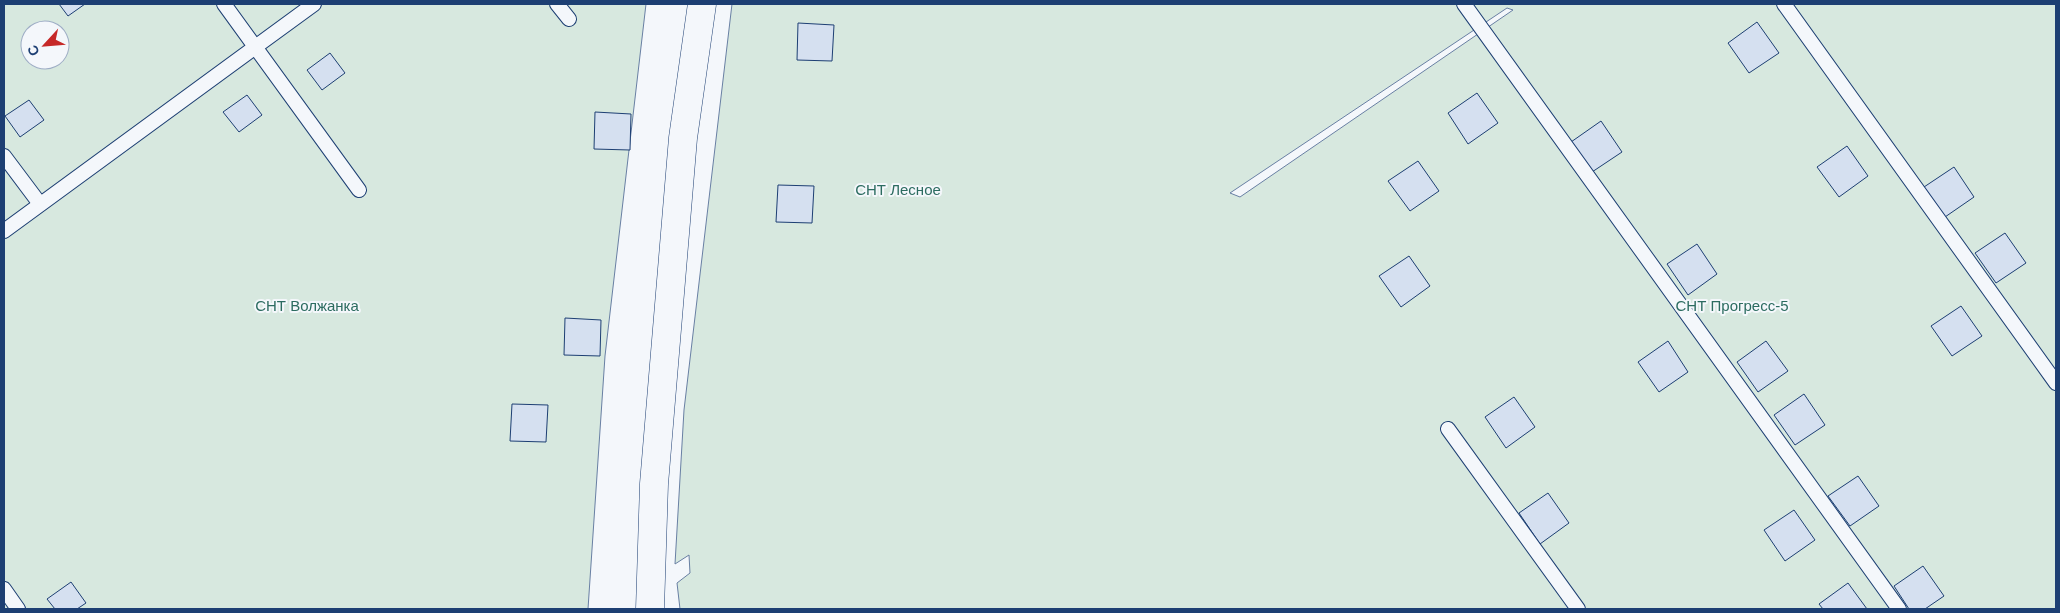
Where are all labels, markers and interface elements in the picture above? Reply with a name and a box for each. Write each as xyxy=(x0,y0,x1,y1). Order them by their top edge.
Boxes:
north arrow xyxy=(20,20,70,70)
text: С xyxy=(24,43,43,59)
park label: СНТ Лесное xyxy=(855,181,941,198)
park label: СНТ Волжанка xyxy=(255,297,359,314)
park label: СНТ Прогресс-5 xyxy=(1676,297,1788,314)

